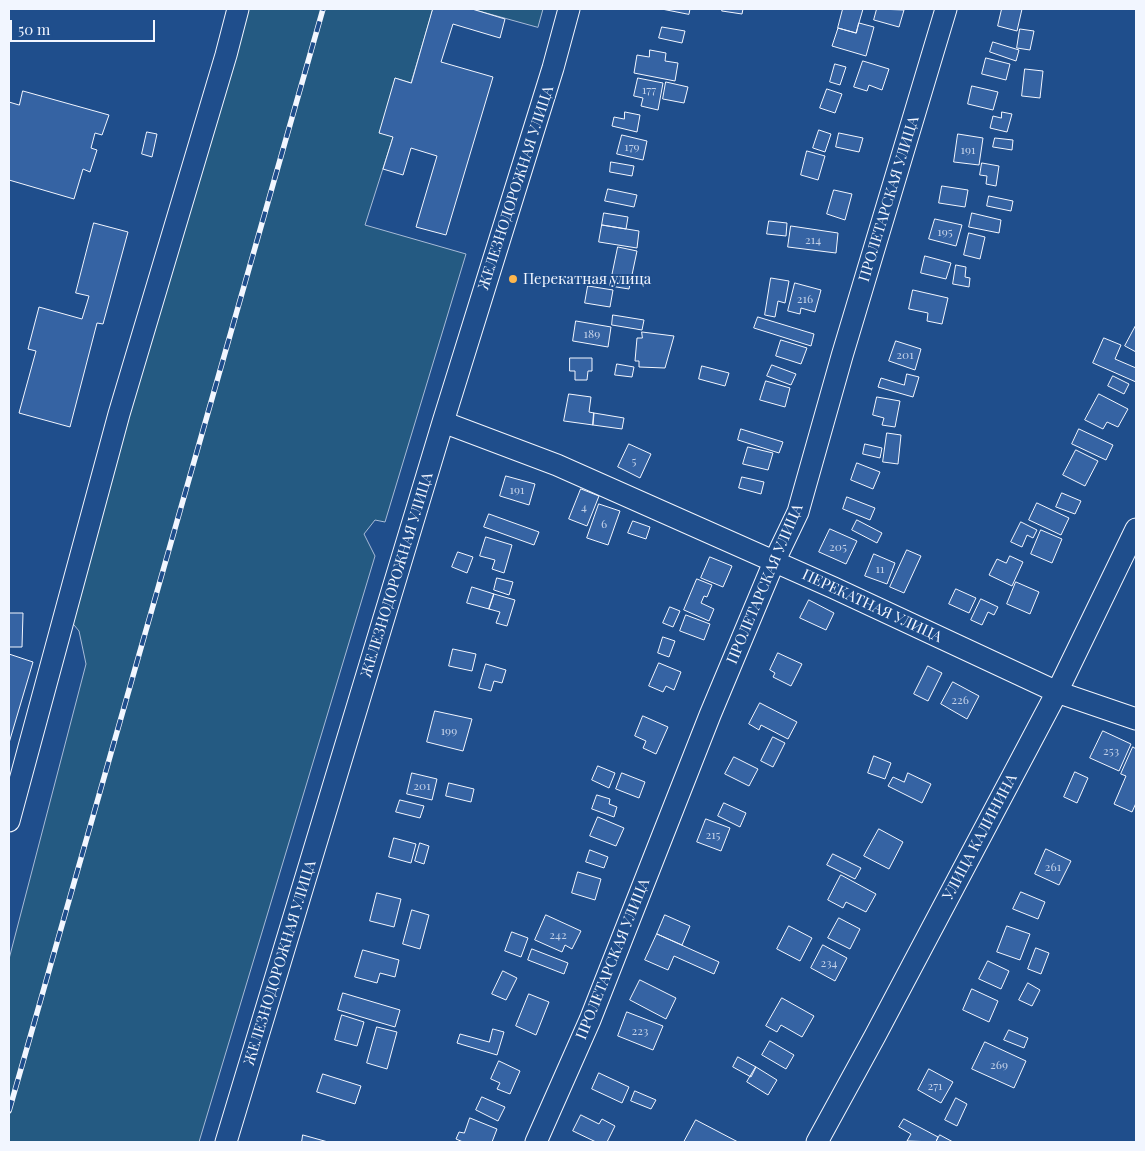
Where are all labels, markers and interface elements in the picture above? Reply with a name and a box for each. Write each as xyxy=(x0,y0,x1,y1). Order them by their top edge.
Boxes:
scale bar xyxy=(12,10,158,42)
text: 50 m xyxy=(18,19,50,39)
house number: 177 xyxy=(642,83,656,97)
street label: ЖЕЛЕЗНОДОРОЖНАЯ УЛИЦА xyxy=(474,84,558,292)
street label: ПРОЛЕТАРСКАЯ УЛИЦА xyxy=(855,114,923,284)
house number: 179 xyxy=(624,140,640,154)
house number: 191 xyxy=(961,143,975,157)
house number: 195 xyxy=(937,225,953,239)
house number: 214 xyxy=(805,233,821,247)
place label: Перекатная улица xyxy=(523,270,651,288)
marker: Перекатная улица xyxy=(507,273,519,285)
house number: 216 xyxy=(797,292,813,306)
house number: 189 xyxy=(584,327,600,341)
house number: 201 xyxy=(896,348,914,362)
house number: 5 xyxy=(632,454,636,468)
street label: ЖЕЛЕЗНОДОРОЖНАЯ УЛИЦА xyxy=(357,470,437,680)
house number: 191 xyxy=(510,483,524,497)
house number: 4 xyxy=(581,500,587,514)
street label: ПРОЛЕТАРСКАЯ УЛИЦА xyxy=(723,501,807,667)
house number: 6 xyxy=(601,517,607,531)
house number: 205 xyxy=(829,540,847,554)
house number: 11 xyxy=(876,562,884,576)
street label: ПЕРЕКАТНАЯ УЛИЦА xyxy=(799,566,945,646)
house number: 226 xyxy=(951,693,969,707)
house number: 199 xyxy=(441,724,457,738)
house number: 253 xyxy=(1103,744,1119,758)
street label: УЛИЦА КАЛИНИНА xyxy=(939,771,1021,903)
house number: 201 xyxy=(413,779,431,793)
house number: 215 xyxy=(705,828,721,842)
street label: ЖЕЛЕЗНОДОРОЖНАЯ УЛИЦА xyxy=(240,858,320,1068)
house number: 261 xyxy=(1045,860,1061,874)
street label: ПРОЛЕТАРСКАЯ УЛИЦА xyxy=(572,876,654,1042)
house number: 242 xyxy=(549,928,567,942)
house number: 234 xyxy=(820,956,838,970)
house number: 223 xyxy=(632,1024,648,1038)
house number: 269 xyxy=(990,1058,1008,1072)
house number: 271 xyxy=(927,1079,943,1093)

